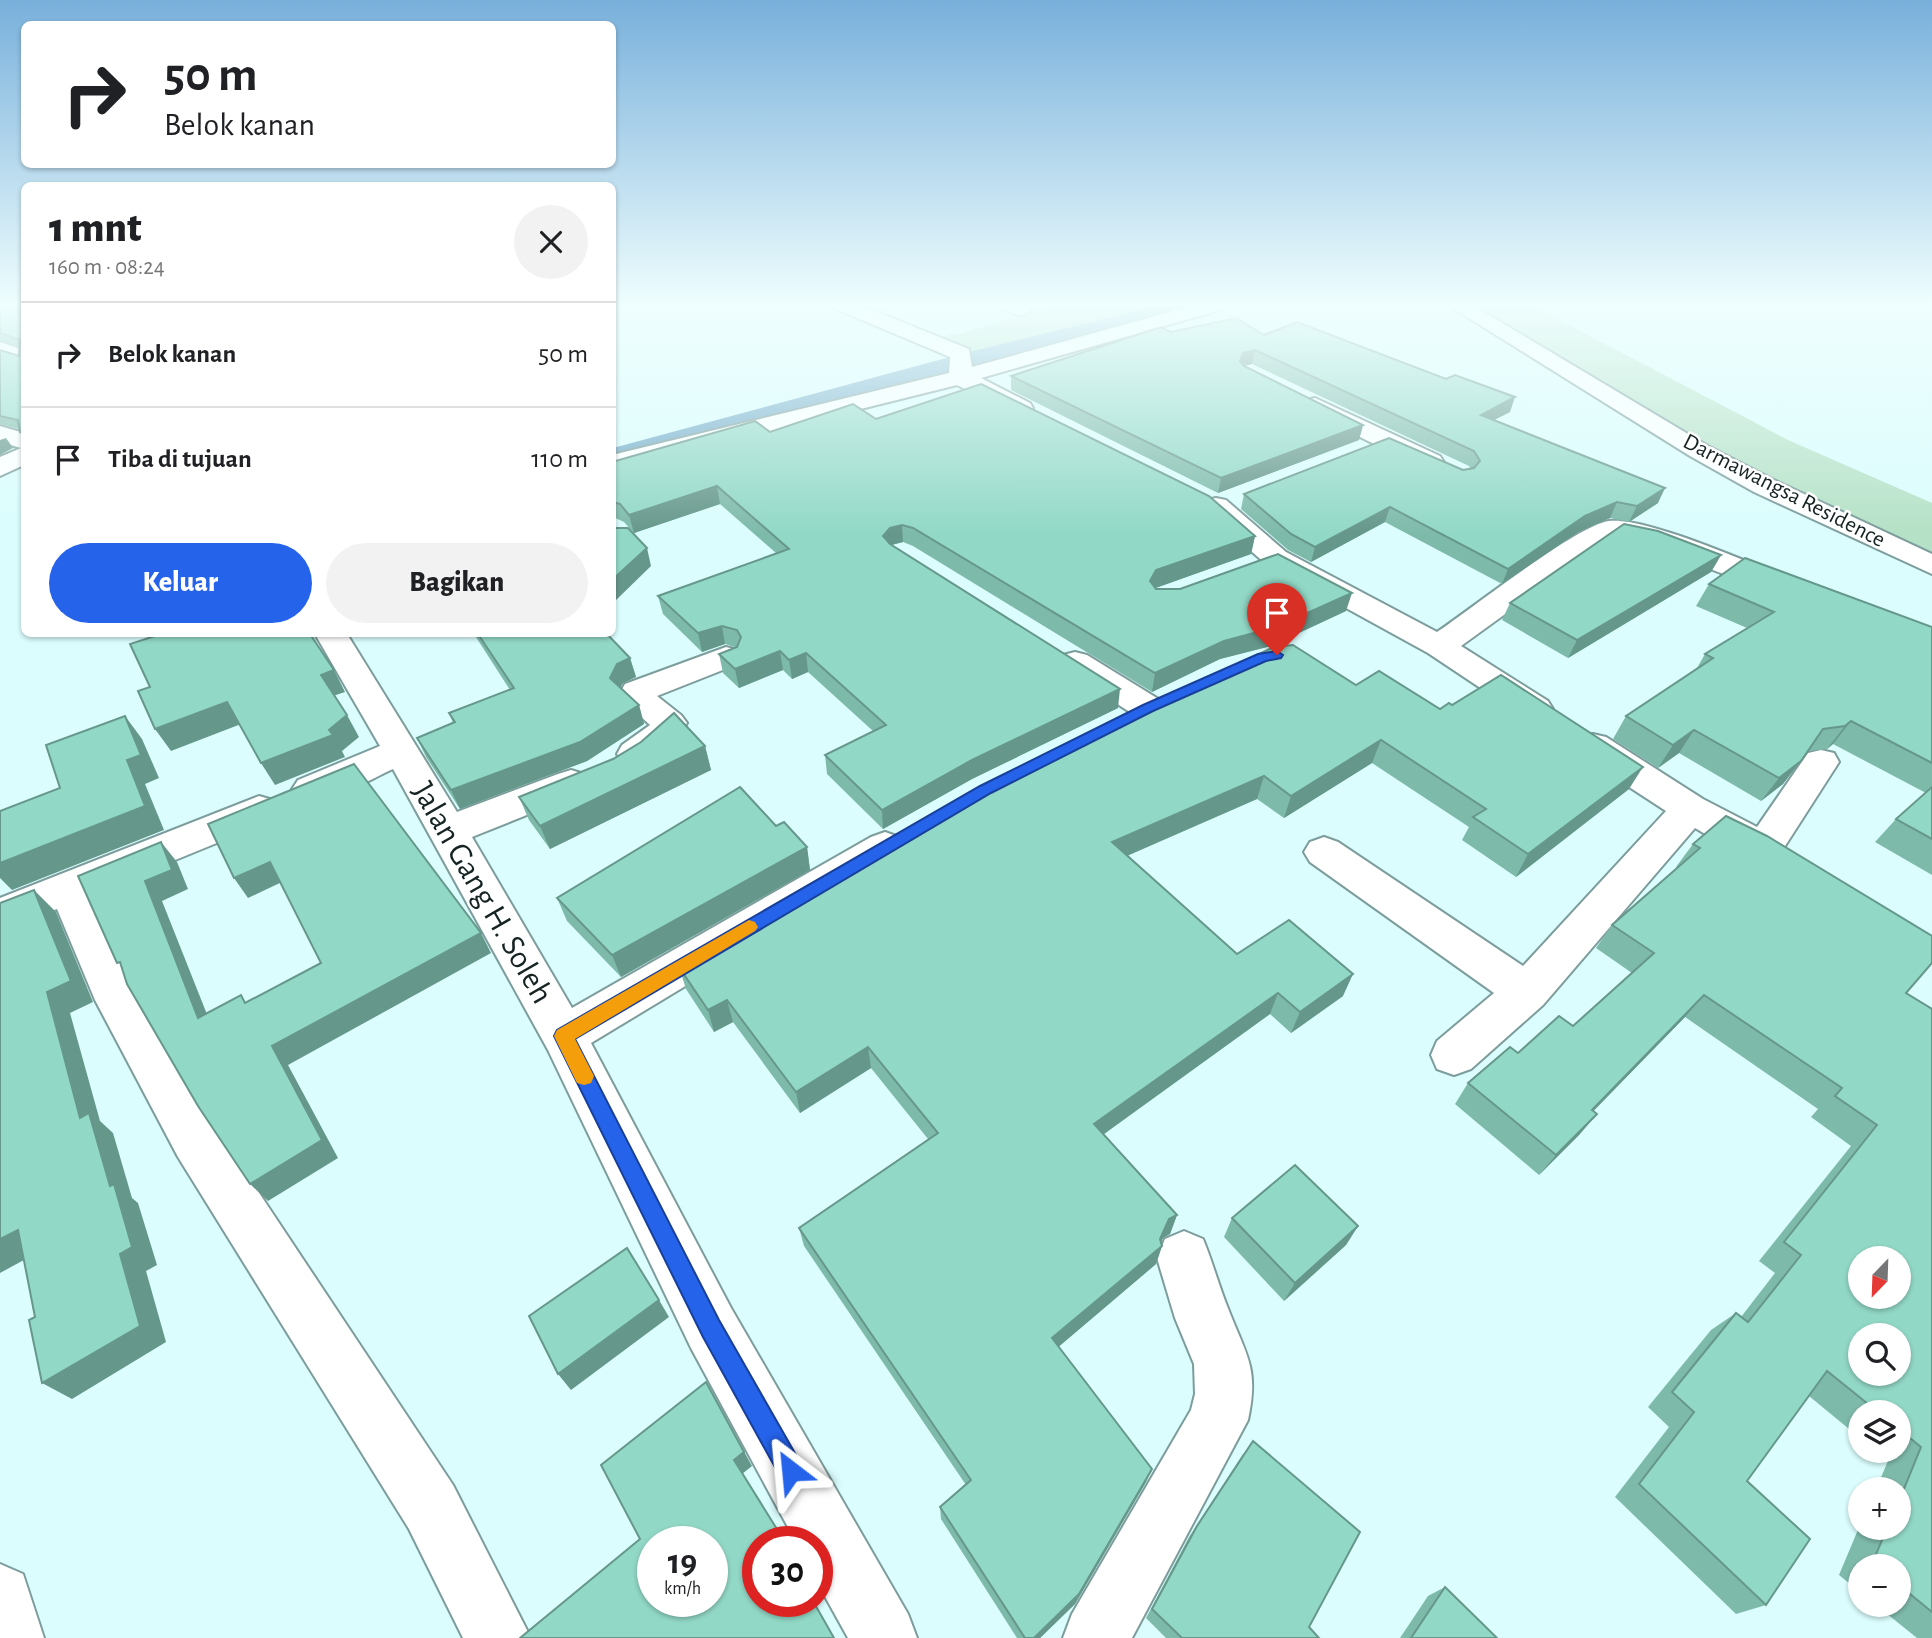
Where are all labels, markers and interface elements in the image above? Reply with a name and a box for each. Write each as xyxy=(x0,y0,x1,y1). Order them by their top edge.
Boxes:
icon: right xyxy=(49,49,140,140)
text: 50 m xyxy=(164,51,258,100)
text: Belok kanan xyxy=(164,109,315,141)
button: close xyxy=(514,205,588,279)
text: 1 mnt xyxy=(49,207,142,249)
text: 160 m · 08:24 xyxy=(49,256,165,279)
icon: right xyxy=(49,336,87,374)
text: Belok kanan xyxy=(108,341,236,367)
text: 50 m xyxy=(538,341,588,367)
street label: Darmawangsa Residence xyxy=(1679,430,1889,552)
icon: arrive xyxy=(49,441,87,479)
text: Tiba di tujuan xyxy=(108,446,252,472)
text: 110 m xyxy=(531,446,588,472)
button: Keluar xyxy=(49,543,312,623)
button: Bagikan xyxy=(326,543,588,623)
pin xyxy=(1247,583,1307,655)
icon: arrive xyxy=(1258,594,1296,632)
street label: Jalan Gang H. Soleh xyxy=(405,777,559,1009)
north arrow xyxy=(1848,1246,1911,1309)
map controls xyxy=(1848,1246,1911,1617)
button: search xyxy=(1848,1323,1911,1386)
button: layers xyxy=(1848,1400,1911,1463)
position arrow xyxy=(754,1434,828,1508)
button: + xyxy=(1848,1477,1911,1540)
speed limit sign: 30 xyxy=(742,1526,833,1617)
text: 19 xyxy=(668,1545,697,1580)
button: − xyxy=(1848,1554,1911,1617)
text: km/h xyxy=(664,1580,701,1598)

